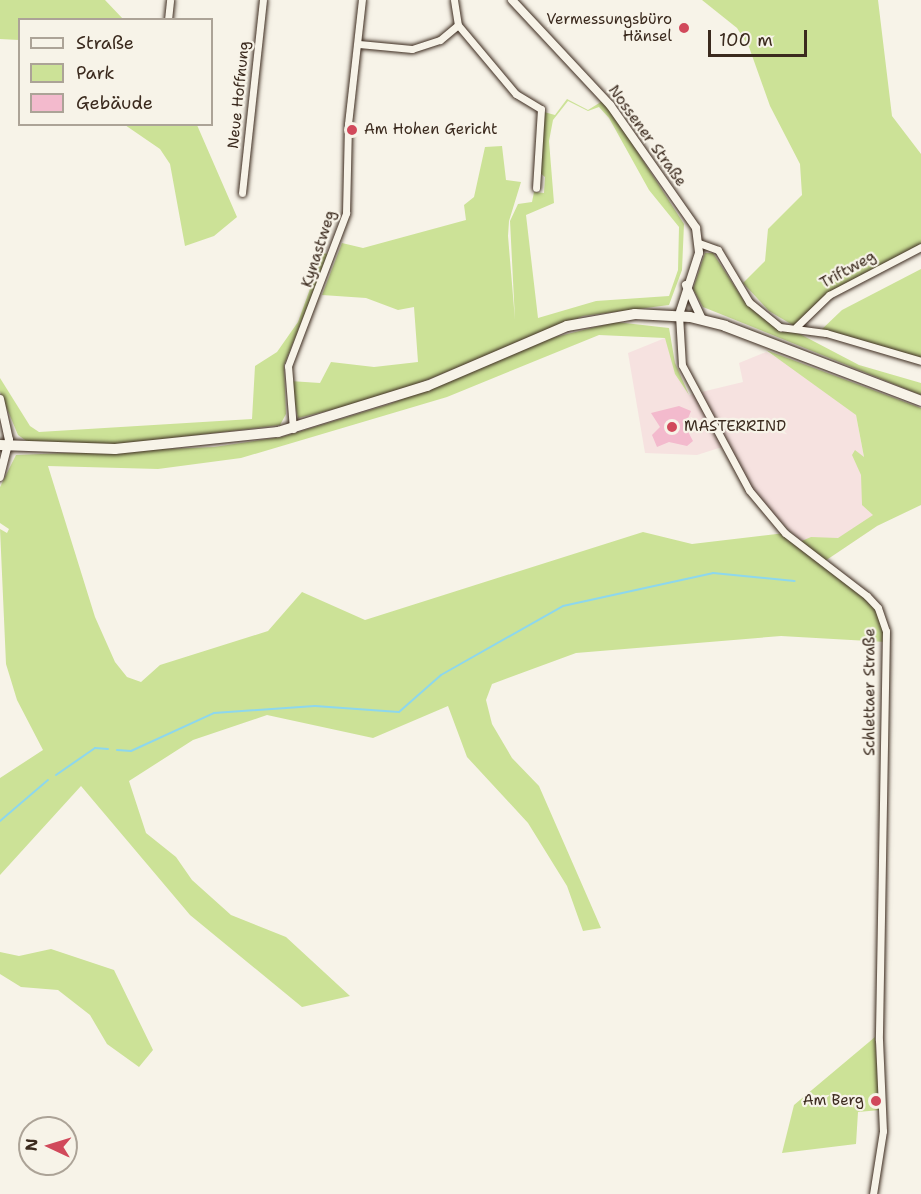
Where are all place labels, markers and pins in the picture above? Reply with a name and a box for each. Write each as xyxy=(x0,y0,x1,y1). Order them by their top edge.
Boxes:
place label: Vermessungsbüro Hänsel xyxy=(546,10,672,45)
marker: Vermessungsbüro Hänsel xyxy=(677,21,691,35)
place label: Am Hohen Gericht xyxy=(364,121,498,139)
marker: Am Hohen Gericht xyxy=(345,123,359,137)
place label: MASTERRIND xyxy=(684,418,786,436)
marker: MASTERRIND xyxy=(665,420,679,434)
place label: Am Berg xyxy=(803,1092,864,1110)
marker: Am Berg xyxy=(869,1094,883,1108)

